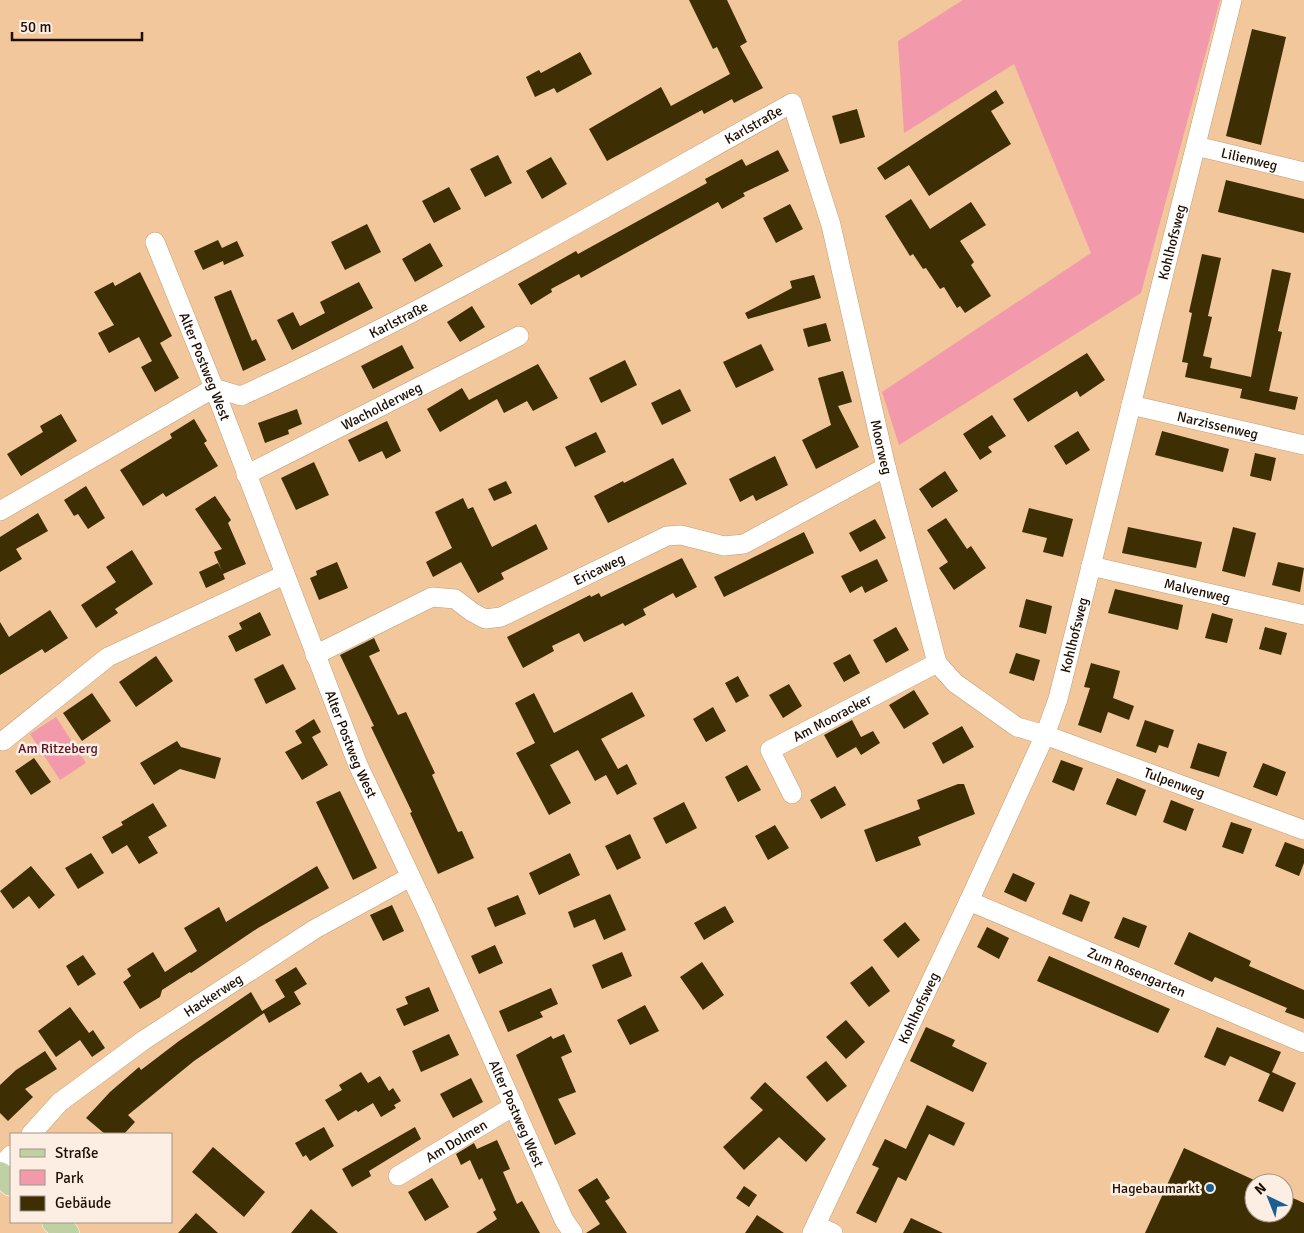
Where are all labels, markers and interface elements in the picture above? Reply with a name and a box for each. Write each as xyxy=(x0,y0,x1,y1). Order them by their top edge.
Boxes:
scale bar xyxy=(12,10,142,42)
text: 50 m xyxy=(20,18,51,36)
street label: Karlstraße xyxy=(722,102,786,148)
street label: Lilienweg xyxy=(1219,144,1279,174)
street label: Kohlhofsweg xyxy=(1155,203,1190,282)
street label: Karlstraße xyxy=(366,298,431,342)
street label: Alter Postweg West xyxy=(175,310,234,423)
street label: Wacholderweg xyxy=(339,379,425,434)
street label: Narzissenweg xyxy=(1175,408,1260,443)
street label: Moorweg xyxy=(867,418,896,476)
street label: Ericaweg xyxy=(571,550,628,589)
street label: Malvenweg xyxy=(1162,575,1232,607)
street label: Kohlhofsweg xyxy=(1057,596,1092,675)
street label: Alter Postweg West xyxy=(321,688,380,801)
street label: Am Mooracker xyxy=(790,690,875,746)
park label: Am Ritzeberg xyxy=(18,740,98,757)
street label: Tulpenweg xyxy=(1141,764,1207,802)
street label: Zum Rosengarten xyxy=(1085,944,1188,1001)
street label: Hackerweg xyxy=(181,970,246,1021)
street label: Kohlhofsweg xyxy=(895,970,943,1047)
street label: Alter Postweg West xyxy=(485,1058,547,1170)
street label: Am Dolmen xyxy=(422,1116,490,1166)
legend xyxy=(10,1133,172,1223)
text: Straße xyxy=(55,1144,99,1162)
text: Park xyxy=(55,1169,84,1187)
north arrow xyxy=(1244,1173,1294,1223)
text: N xyxy=(1251,1179,1270,1198)
place label: Hagebaumarkt xyxy=(1112,1180,1200,1197)
marker: Hagebaumarkt xyxy=(1204,1182,1216,1194)
text: Gebäude xyxy=(55,1194,111,1212)

